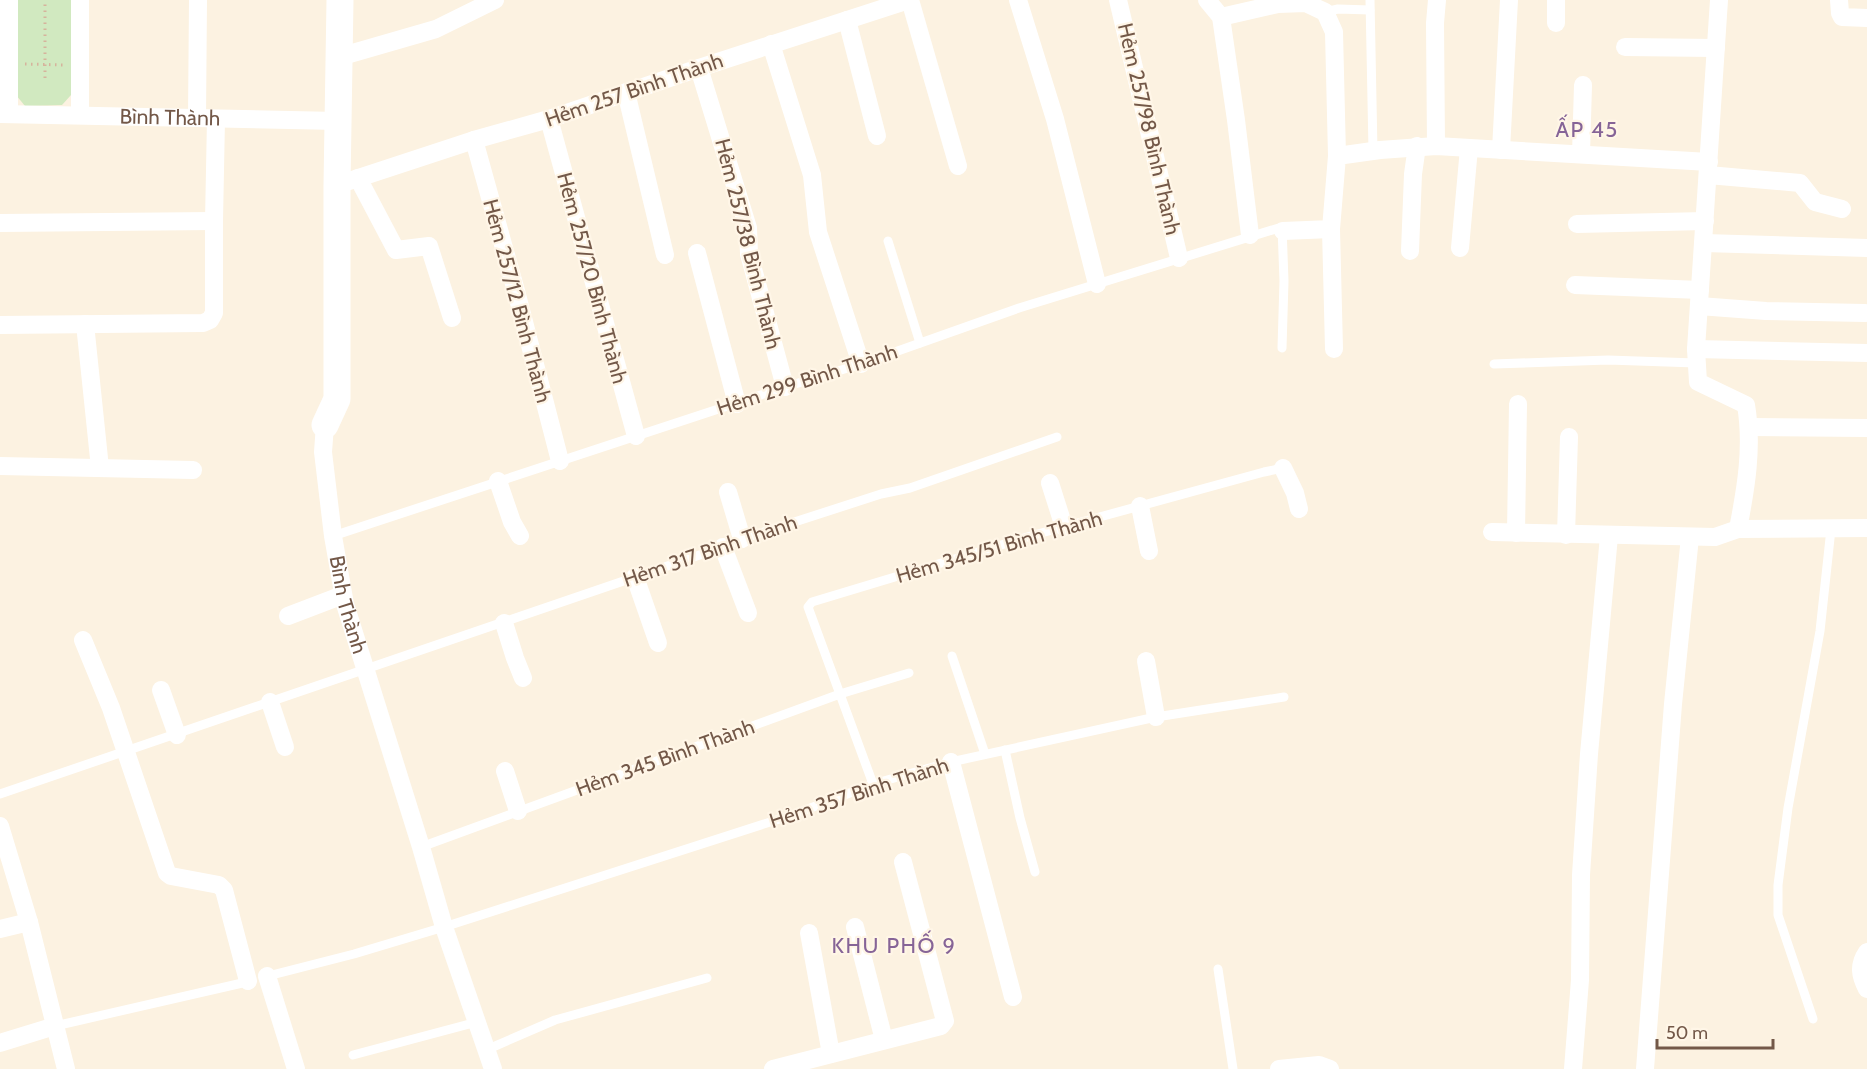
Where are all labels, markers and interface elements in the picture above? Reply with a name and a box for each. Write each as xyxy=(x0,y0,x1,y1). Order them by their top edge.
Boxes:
street label: Hẻm 257/98 Bình Thành xyxy=(1113,21,1186,237)
street label: Hẻm 257 Bình Thành xyxy=(542,47,726,132)
street label: Bình Thành xyxy=(119,103,220,131)
district label: ẤP 45 xyxy=(1555,114,1619,143)
street label: Hẻm 257/38 Bình Thành xyxy=(710,136,787,352)
street label: Hẻm 257/20 Bình Thành xyxy=(552,169,633,386)
street label: Hẻm 257/12 Bình Thành xyxy=(478,196,557,405)
street label: Hẻm 299 Bình Thành xyxy=(713,339,900,421)
street label: Hẻm 345/51 Bình Thành xyxy=(893,505,1105,588)
street label: Hẻm 317 Bình Thành xyxy=(620,509,800,592)
street label: Bình Thành xyxy=(325,554,373,657)
street label: Hẻm 345 Bình Thành xyxy=(572,714,758,801)
street label: Hẻm 357 Bình Thành xyxy=(766,752,952,833)
district label: KHU PHỐ 9 xyxy=(832,930,956,959)
scale bar xyxy=(1657,1012,1772,1050)
text: 50 m xyxy=(1666,1022,1708,1044)

